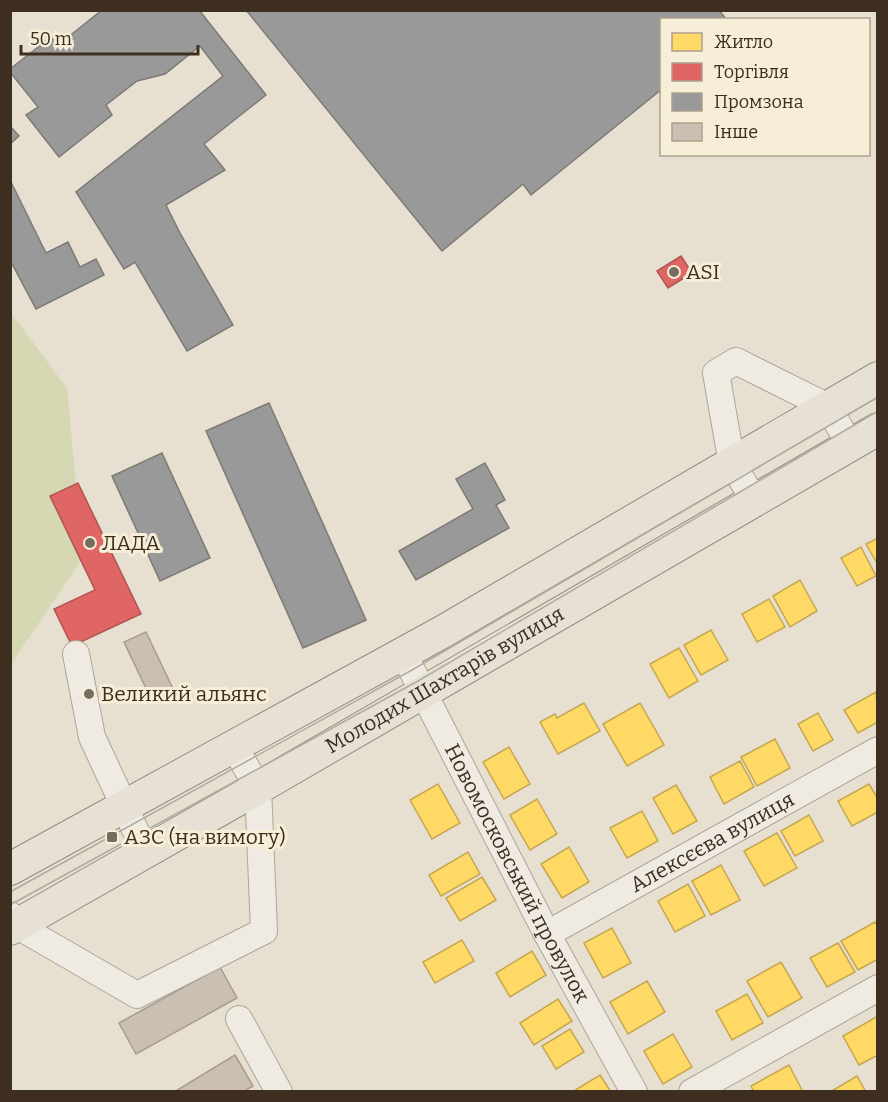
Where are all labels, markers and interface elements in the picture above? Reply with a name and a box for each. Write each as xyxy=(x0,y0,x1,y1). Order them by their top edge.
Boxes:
scale bar xyxy=(21,18,198,56)
legend xyxy=(660,18,870,156)
text: 50 m xyxy=(30,28,72,50)
text: Житло xyxy=(714,31,773,53)
text: Торгівля xyxy=(714,61,789,83)
text: Промзона xyxy=(714,91,804,113)
text: Інше xyxy=(714,121,758,143)
place label: ASI xyxy=(686,259,720,285)
marker: ASI xyxy=(667,265,681,279)
place label: ЛАДА xyxy=(102,530,160,556)
marker: ЛАДА xyxy=(83,536,97,550)
street label: Молодих Шахтарів вулиця xyxy=(321,601,569,759)
place label: Великий альянс xyxy=(101,681,267,707)
marker: Великий альянс xyxy=(82,687,96,701)
street label: Новомосковський провулок xyxy=(439,739,596,1008)
street label: Алексєєва вулиця xyxy=(626,786,799,898)
place label: АЗС (на вимогу) xyxy=(124,824,286,850)
marker: АЗС (на вимогу) xyxy=(105,830,119,844)

